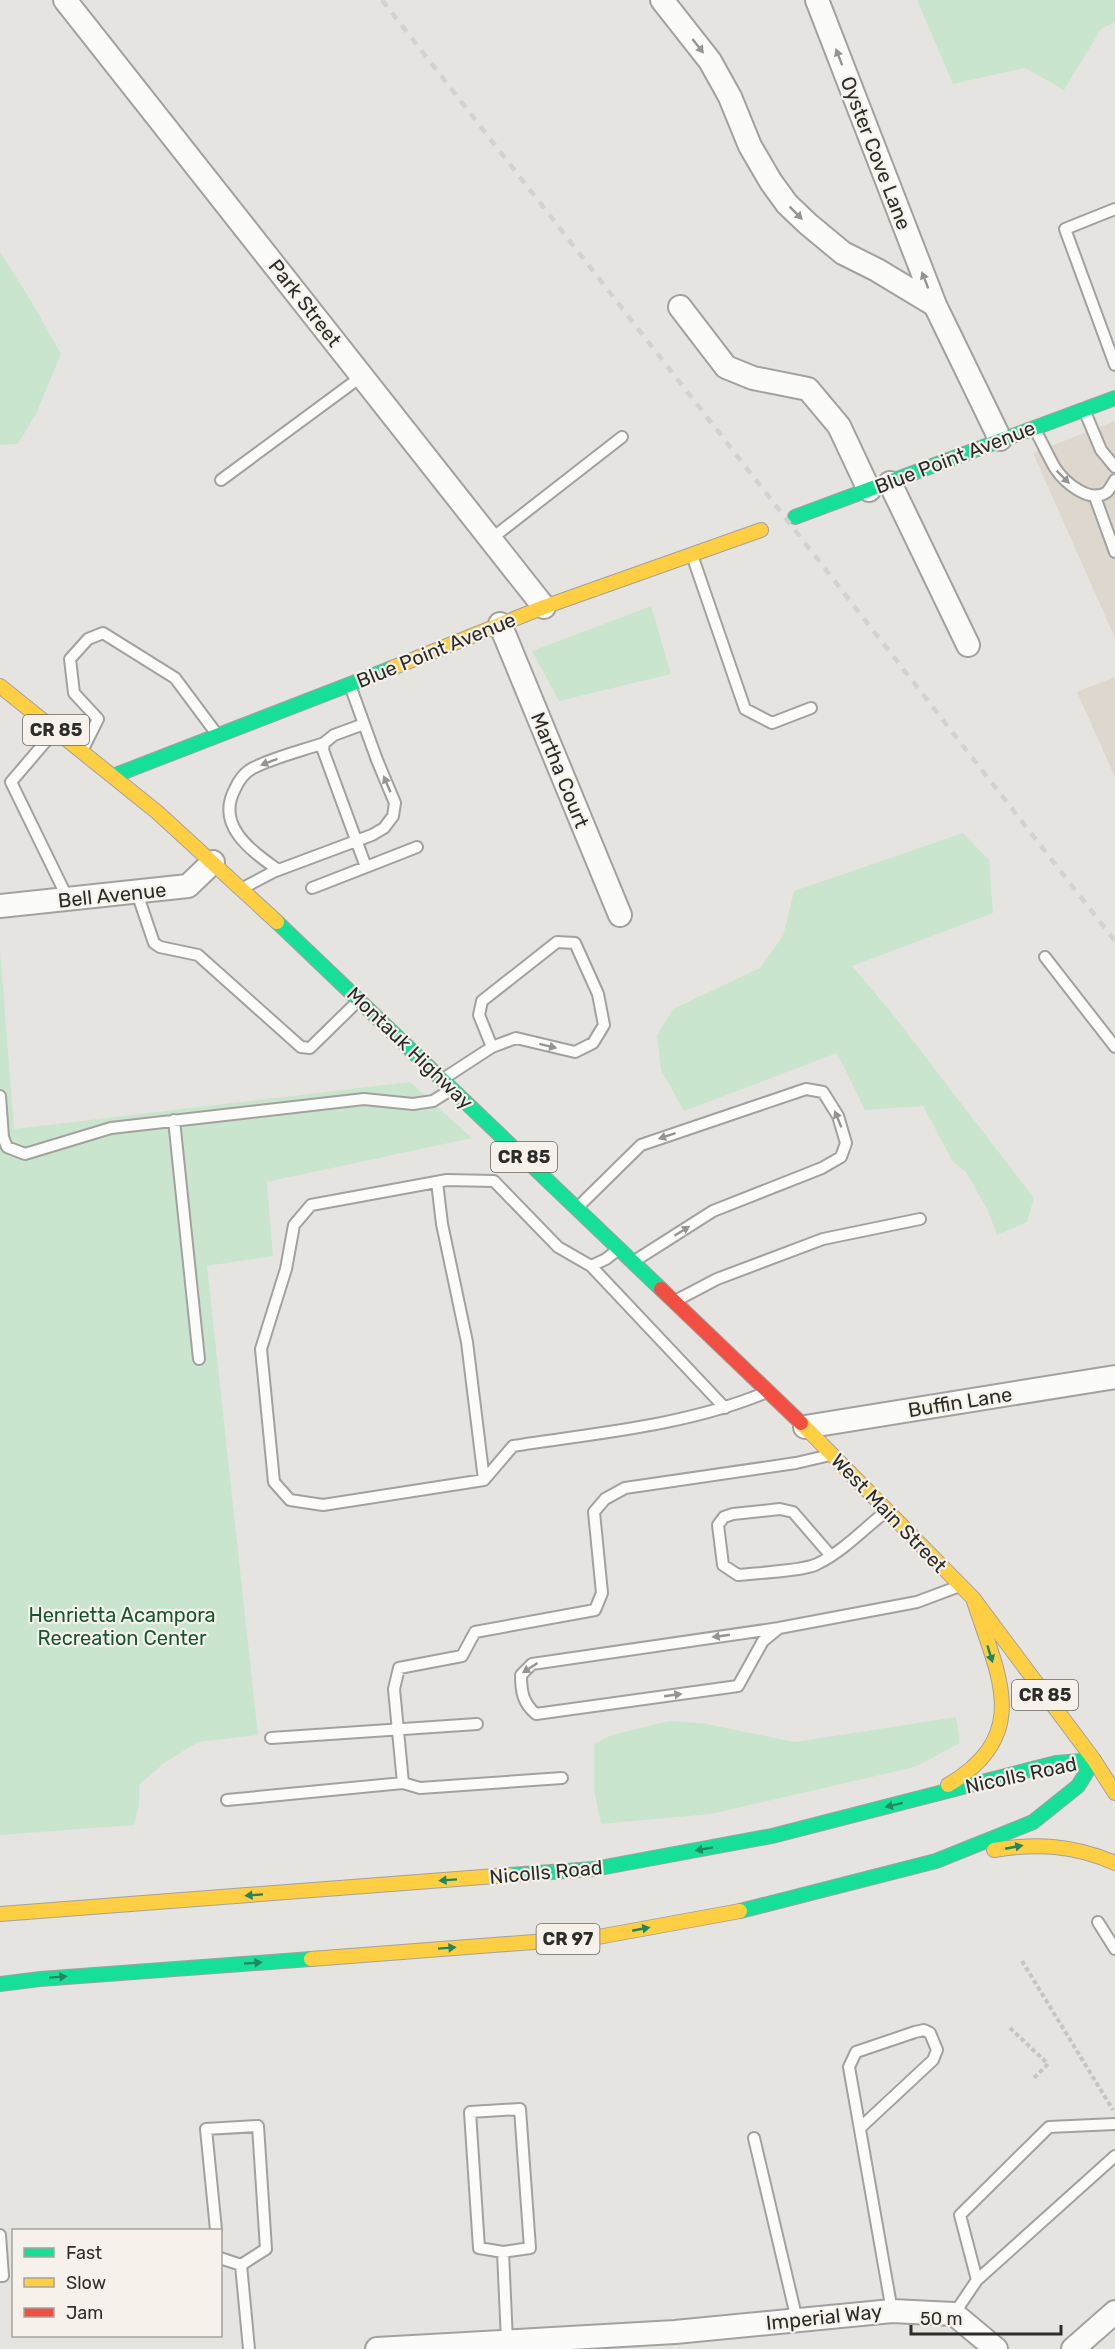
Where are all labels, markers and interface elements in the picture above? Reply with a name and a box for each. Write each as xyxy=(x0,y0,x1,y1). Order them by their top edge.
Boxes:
one-way arrow xyxy=(691,38,704,54)
one-way arrow xyxy=(834,48,844,66)
street label: Oyster Cove Lane xyxy=(836,73,916,233)
one-way arrow xyxy=(789,205,803,219)
street label: Park Street xyxy=(263,255,347,352)
one-way arrow xyxy=(920,270,930,288)
street label: Blue Point Avenue xyxy=(872,415,1038,499)
one-way arrow xyxy=(1056,469,1070,483)
street label: Blue Point Avenue xyxy=(353,607,519,693)
street label: Martha Court xyxy=(526,709,594,832)
road number: CR 85 xyxy=(23,715,89,745)
one-way arrow xyxy=(259,757,277,767)
one-way arrow xyxy=(382,774,392,792)
street label: Bell Avenue xyxy=(57,877,167,913)
street label: Montauk Highway xyxy=(342,982,478,1114)
one-way arrow xyxy=(539,1042,557,1052)
one-way arrow xyxy=(833,1110,842,1128)
one-way arrow xyxy=(658,1131,676,1141)
road number: CR 85 xyxy=(491,1142,557,1172)
one-way arrow xyxy=(674,1225,690,1236)
street label: Buffin Lane xyxy=(906,1382,1014,1422)
street label: West Main Street xyxy=(826,1448,952,1578)
park label: Henrietta Acampora Recreation Center xyxy=(28,1603,216,1650)
one-way arrow xyxy=(712,1631,731,1640)
one-way arrow xyxy=(986,1645,995,1663)
one-way arrow xyxy=(522,1663,539,1674)
road number: CR 85 xyxy=(1012,1680,1078,1710)
one-way arrow xyxy=(664,1691,683,1700)
street label: Nicolls Road xyxy=(963,1751,1079,1799)
one-way arrow xyxy=(885,1800,903,1810)
one-way arrow xyxy=(1005,1842,1024,1851)
one-way arrow xyxy=(694,1844,713,1853)
street label: Nicolls Road xyxy=(488,1855,604,1889)
one-way arrow xyxy=(439,1875,458,1885)
one-way arrow xyxy=(244,1890,263,1900)
road number: CR 97 xyxy=(536,1924,600,1954)
one-way arrow xyxy=(631,1924,650,1933)
one-way arrow xyxy=(438,1944,457,1953)
one-way arrow xyxy=(243,1958,262,1968)
one-way arrow xyxy=(49,1972,68,1982)
legend xyxy=(12,2229,222,2337)
text: Fast xyxy=(66,2242,102,2264)
text: Slow xyxy=(66,2272,106,2294)
scale bar xyxy=(911,2298,1061,2336)
street label: Imperial Way xyxy=(765,2299,883,2335)
text: Jam xyxy=(66,2302,103,2324)
text: 50 m xyxy=(920,2308,963,2330)

